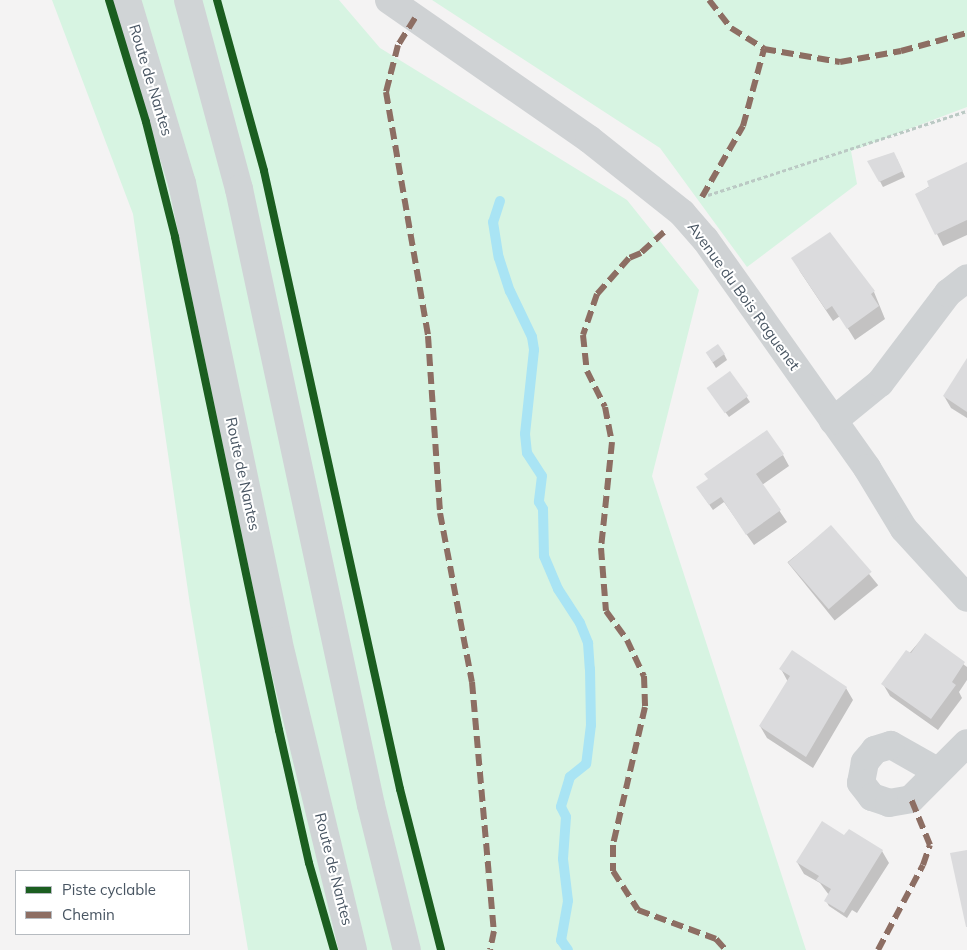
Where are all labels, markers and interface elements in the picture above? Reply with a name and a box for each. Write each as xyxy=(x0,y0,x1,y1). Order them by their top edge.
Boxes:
street label: Route de Nantes xyxy=(126,22,176,138)
street label: Avenue du Bois Raguenet xyxy=(684,218,804,374)
street label: Route de Nantes xyxy=(222,416,264,532)
street label: Route de Nantes xyxy=(311,811,357,927)
legend xyxy=(15,870,190,935)
text: Piste cyclable xyxy=(62,880,156,899)
text: Chemin xyxy=(62,905,115,924)

